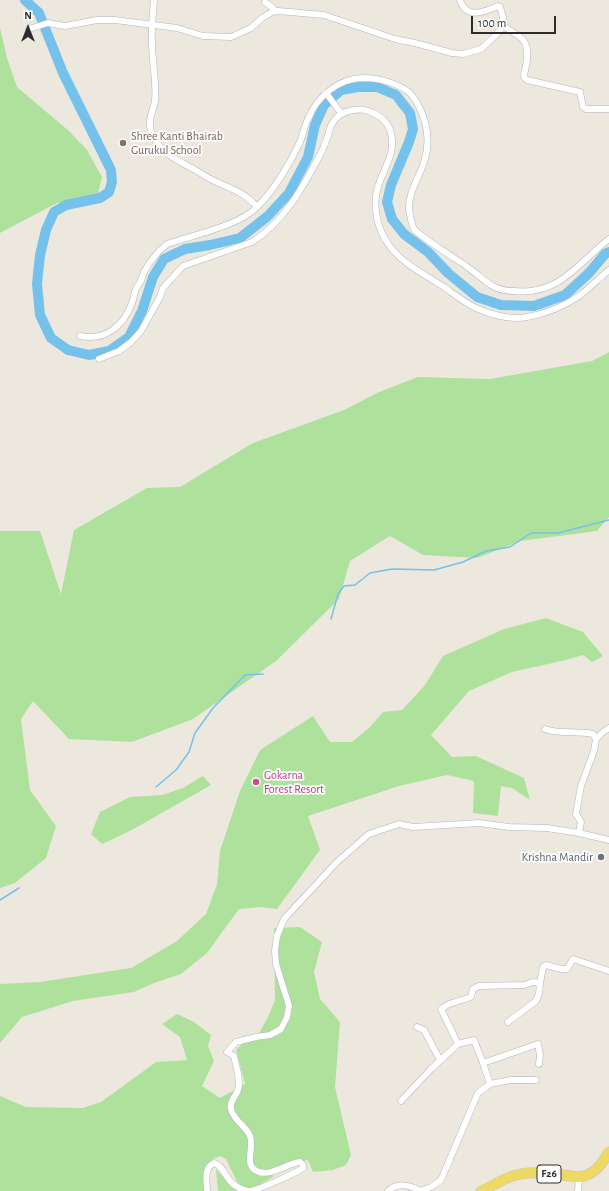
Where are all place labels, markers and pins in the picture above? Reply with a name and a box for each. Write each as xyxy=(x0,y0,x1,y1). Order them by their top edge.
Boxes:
place label: Shree Kanti Bhairab Gurukul School xyxy=(131,129,223,157)
marker: Shree Kanti Bhairab Gurukul School xyxy=(118,138,128,148)
place label: Gokarna Forest Resort xyxy=(264,768,324,796)
marker: Gokarna Forest Resort xyxy=(251,777,261,787)
place label: Krishna Mandir xyxy=(522,850,593,864)
marker: Krishna Mandir xyxy=(596,852,606,862)

